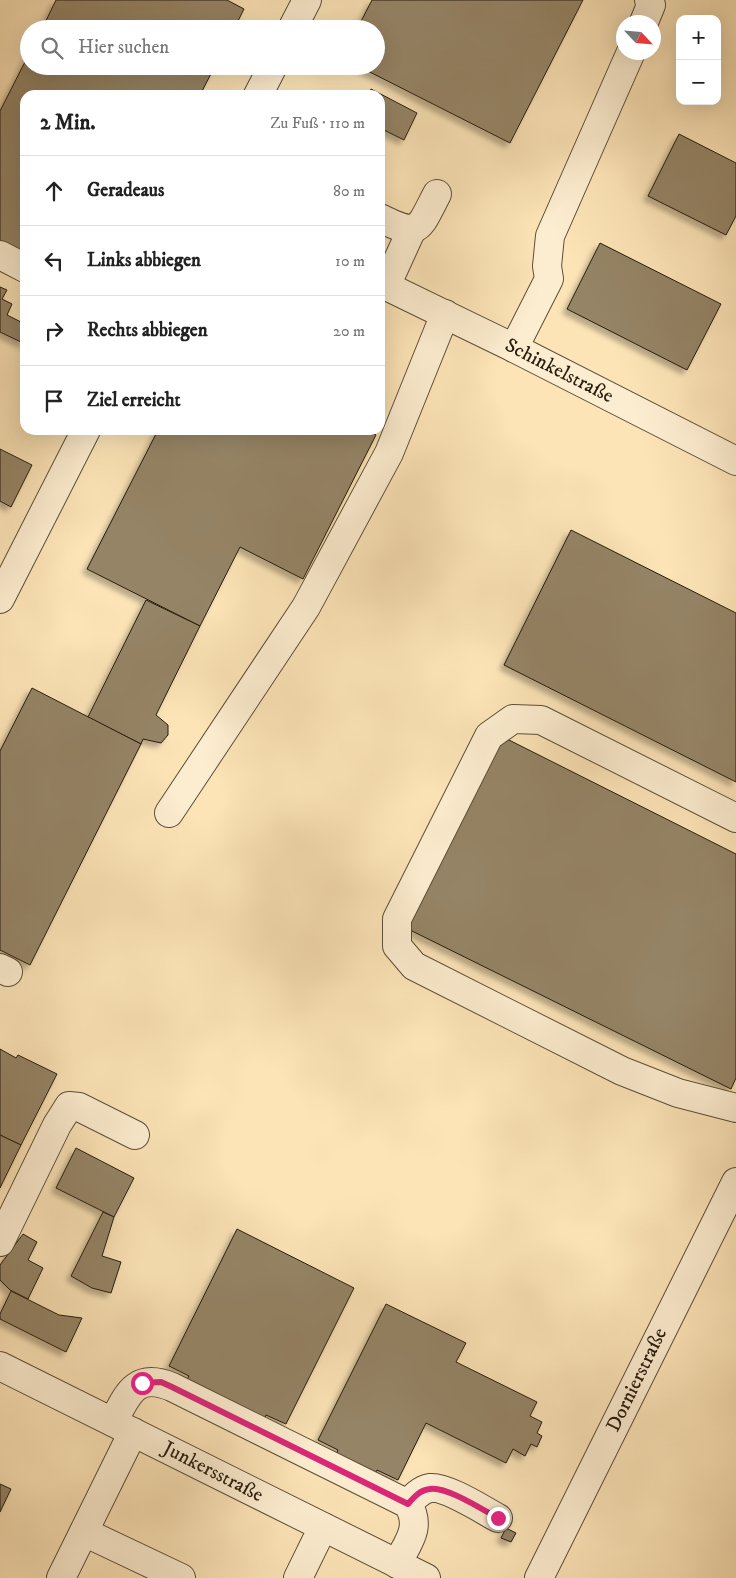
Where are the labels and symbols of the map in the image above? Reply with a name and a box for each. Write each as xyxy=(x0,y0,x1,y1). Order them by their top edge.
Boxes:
north arrow xyxy=(616,15,661,60)
street label: Schinkelstraße xyxy=(500,333,618,409)
street label: Dornierstraße xyxy=(601,1324,673,1436)
route start xyxy=(131,1372,154,1395)
street label: Junkersstraße xyxy=(157,1435,267,1508)
route end xyxy=(487,1507,510,1530)

